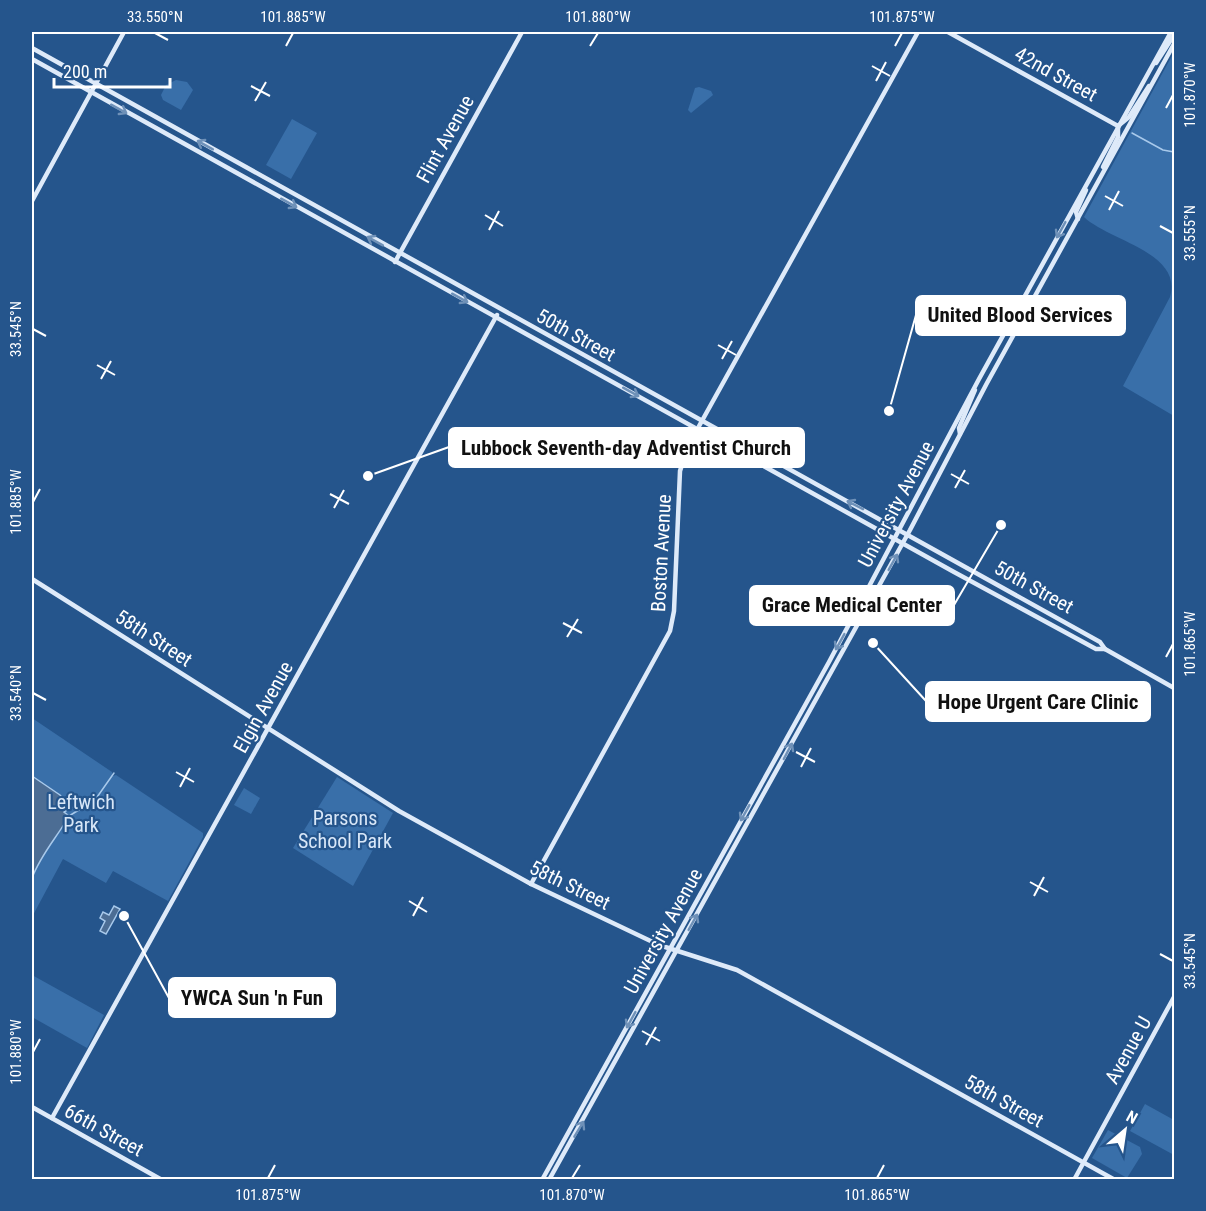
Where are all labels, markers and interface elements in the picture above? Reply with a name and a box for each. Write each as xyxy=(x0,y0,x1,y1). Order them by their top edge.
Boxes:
text: 33.550°N xyxy=(127,8,183,26)
text: 101.885°W xyxy=(260,8,326,26)
text: 101.880°W xyxy=(565,8,631,26)
text: 101.875°W xyxy=(869,8,935,26)
street label: 42nd Street xyxy=(1010,41,1102,107)
scale bar xyxy=(54,51,170,89)
text: 200 m xyxy=(63,61,107,82)
text: 101.870°W xyxy=(1181,62,1199,128)
street label: Flint Avenue xyxy=(411,91,479,187)
one-way arrow xyxy=(110,103,127,115)
one-way arrow xyxy=(196,139,213,151)
one-way arrow xyxy=(280,198,298,209)
text: 33.555°N xyxy=(1181,205,1199,261)
one-way arrow xyxy=(1055,220,1066,238)
one-way arrow xyxy=(366,235,384,246)
one-way arrow xyxy=(451,292,468,304)
callout: United Blood Services xyxy=(916,296,1125,335)
text: 33.545°N xyxy=(7,301,25,357)
street label: 50th Street xyxy=(532,303,620,367)
text: United Blood Services xyxy=(927,303,1113,327)
one-way arrow xyxy=(621,387,639,398)
callout: Lubbock Seventh-day Adventist Church xyxy=(449,428,804,467)
text: Lubbock Seventh-day Adventist Church xyxy=(461,436,791,460)
street label: University Avenue xyxy=(853,437,939,571)
text: 101.885°W xyxy=(7,469,25,535)
street label: Boston Avenue xyxy=(646,494,676,612)
one-way arrow xyxy=(846,498,864,510)
one-way arrow xyxy=(887,554,899,571)
street label: 50th Street xyxy=(990,555,1078,619)
callout: Grace Medical Center xyxy=(750,586,954,625)
text: Grace Medical Center xyxy=(762,593,942,617)
street label: 58th Street xyxy=(111,604,197,672)
text: 101.865°W xyxy=(1181,611,1199,677)
one-way arrow xyxy=(834,633,846,650)
street label: Elgin Avenue xyxy=(228,657,298,757)
text: 33.540°N xyxy=(7,665,25,721)
callout: Hope Urgent Care Clinic xyxy=(926,682,1150,721)
text: Hope Urgent Care Clinic xyxy=(938,690,1139,714)
one-way arrow xyxy=(782,743,794,760)
park label: Leftwich Park xyxy=(47,790,115,837)
one-way arrow xyxy=(739,803,750,821)
park label: Parsons School Park xyxy=(298,806,392,853)
street label: 58th Street xyxy=(526,855,614,915)
street label: University Avenue xyxy=(619,864,707,998)
one-way arrow xyxy=(688,913,700,930)
text: 33.545°N xyxy=(1181,933,1199,989)
callout: YWCA Sun 'n Fun xyxy=(169,978,335,1017)
text: YWCA Sun 'n Fun xyxy=(181,986,323,1010)
one-way arrow xyxy=(625,1011,637,1028)
street label: Avenue U xyxy=(1100,1012,1156,1088)
text: 101.880°W xyxy=(7,1019,25,1085)
street label: 58th Street xyxy=(960,1069,1048,1133)
street label: 66th Street xyxy=(60,1098,148,1162)
north arrow xyxy=(1095,1100,1155,1160)
text: N xyxy=(1123,1107,1141,1128)
one-way arrow xyxy=(573,1121,585,1138)
text: 101.875°W xyxy=(235,1186,301,1204)
text: 101.870°W xyxy=(539,1186,605,1204)
text: 101.865°W xyxy=(844,1186,910,1204)

